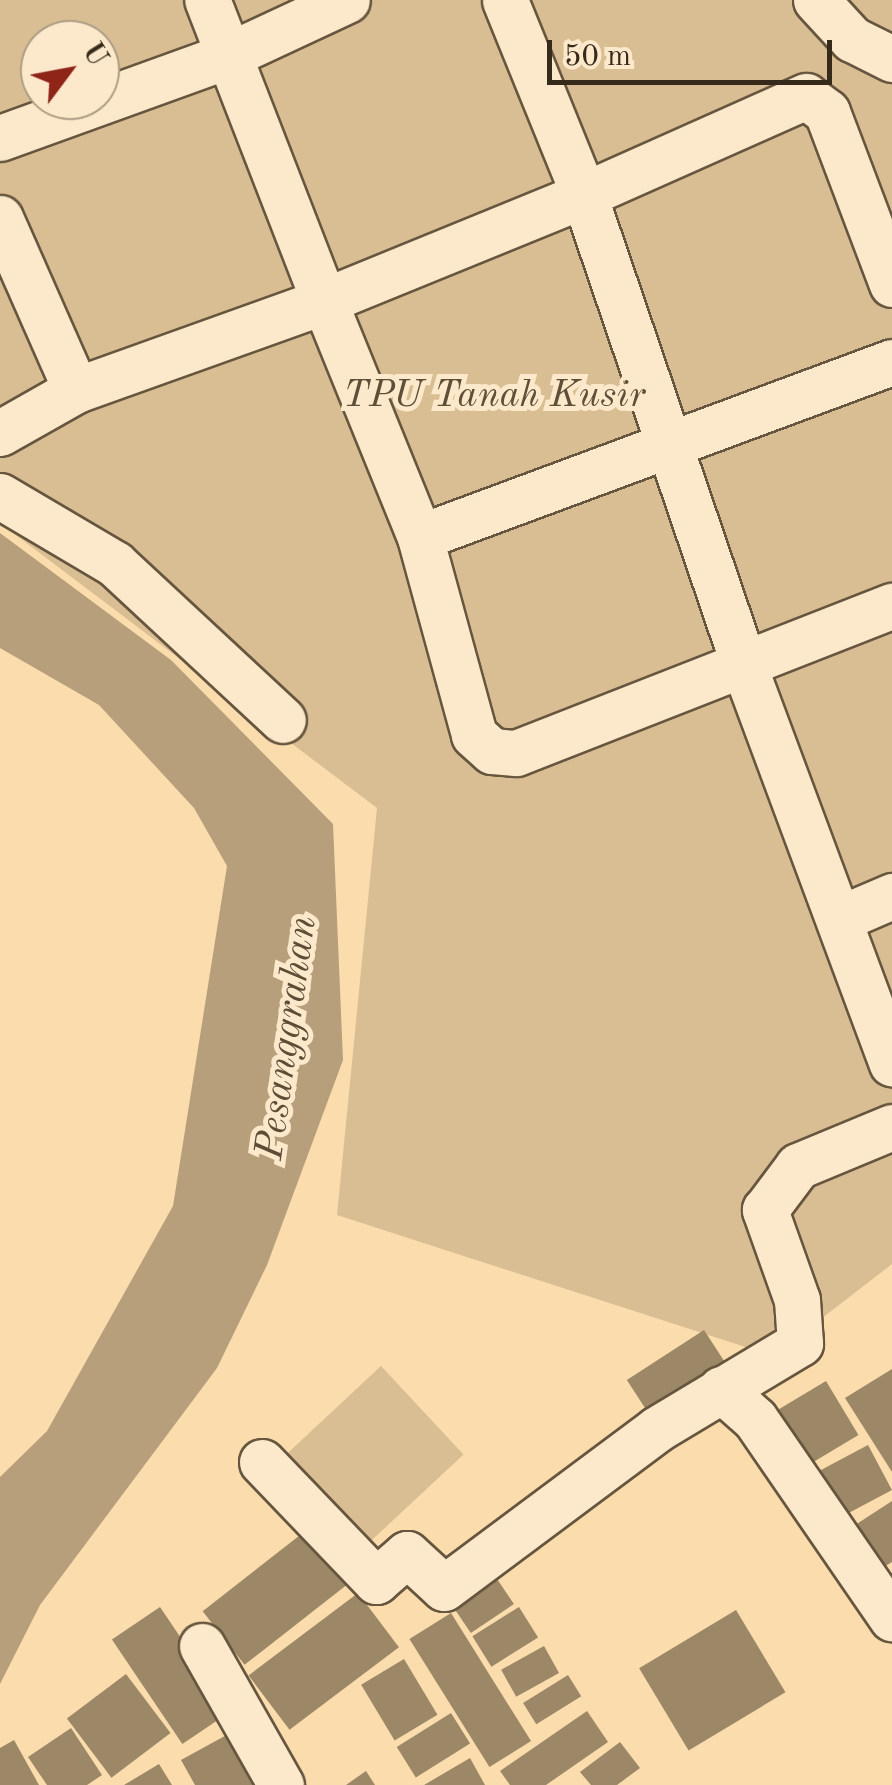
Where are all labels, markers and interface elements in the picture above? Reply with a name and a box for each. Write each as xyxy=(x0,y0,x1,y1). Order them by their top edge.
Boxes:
north arrow xyxy=(20,20,120,120)
scale bar xyxy=(552,20,837,82)
text: U xyxy=(76,38,112,72)
text: 50 m xyxy=(564,42,631,72)
park label: TPU Tanah Kusir xyxy=(343,374,645,420)
water label: Pesanggrahan xyxy=(247,913,329,1163)

